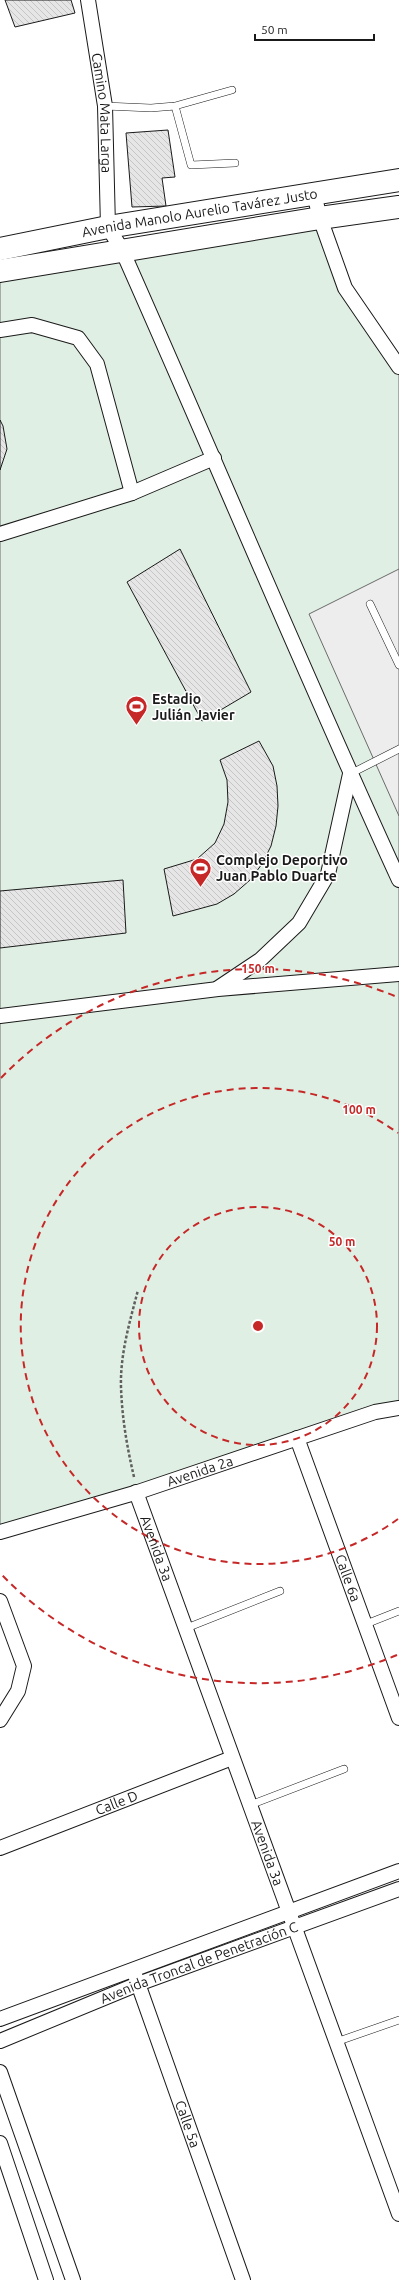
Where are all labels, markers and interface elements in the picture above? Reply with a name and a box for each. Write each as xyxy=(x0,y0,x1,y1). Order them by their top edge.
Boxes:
scale bar xyxy=(255,16,374,42)
text: 50 m xyxy=(261,23,288,36)
street label: Camino Mata Larga xyxy=(89,52,115,173)
street label: Avenida Manolo Aurelio Tavárez Justo xyxy=(80,185,319,240)
place label: Estadio Julián Javier xyxy=(152,691,235,723)
sports icon: Estadio Julián Javier xyxy=(124,694,150,727)
place label: Complejo Deportivo Juan Pablo Duarte xyxy=(216,852,348,884)
sports icon: Complejo Deportivo Juan Pablo Duarte xyxy=(187,855,213,888)
text: 150 m xyxy=(241,962,275,975)
text: 100 m xyxy=(342,1103,376,1116)
text: 50 m xyxy=(329,1235,355,1248)
centre of rings xyxy=(251,1319,265,1333)
street label: Avenida 2a xyxy=(165,1453,235,1490)
street label: Avenida 3a xyxy=(137,1513,176,1583)
street label: Calle 6a xyxy=(332,1552,364,1604)
street label: Calle D xyxy=(93,1787,140,1818)
street label: Avenida 3a xyxy=(248,1818,287,1888)
street label: Avenida Troncal de Penetración C xyxy=(98,1918,300,2007)
street label: Calle 5a xyxy=(172,2098,203,2150)

